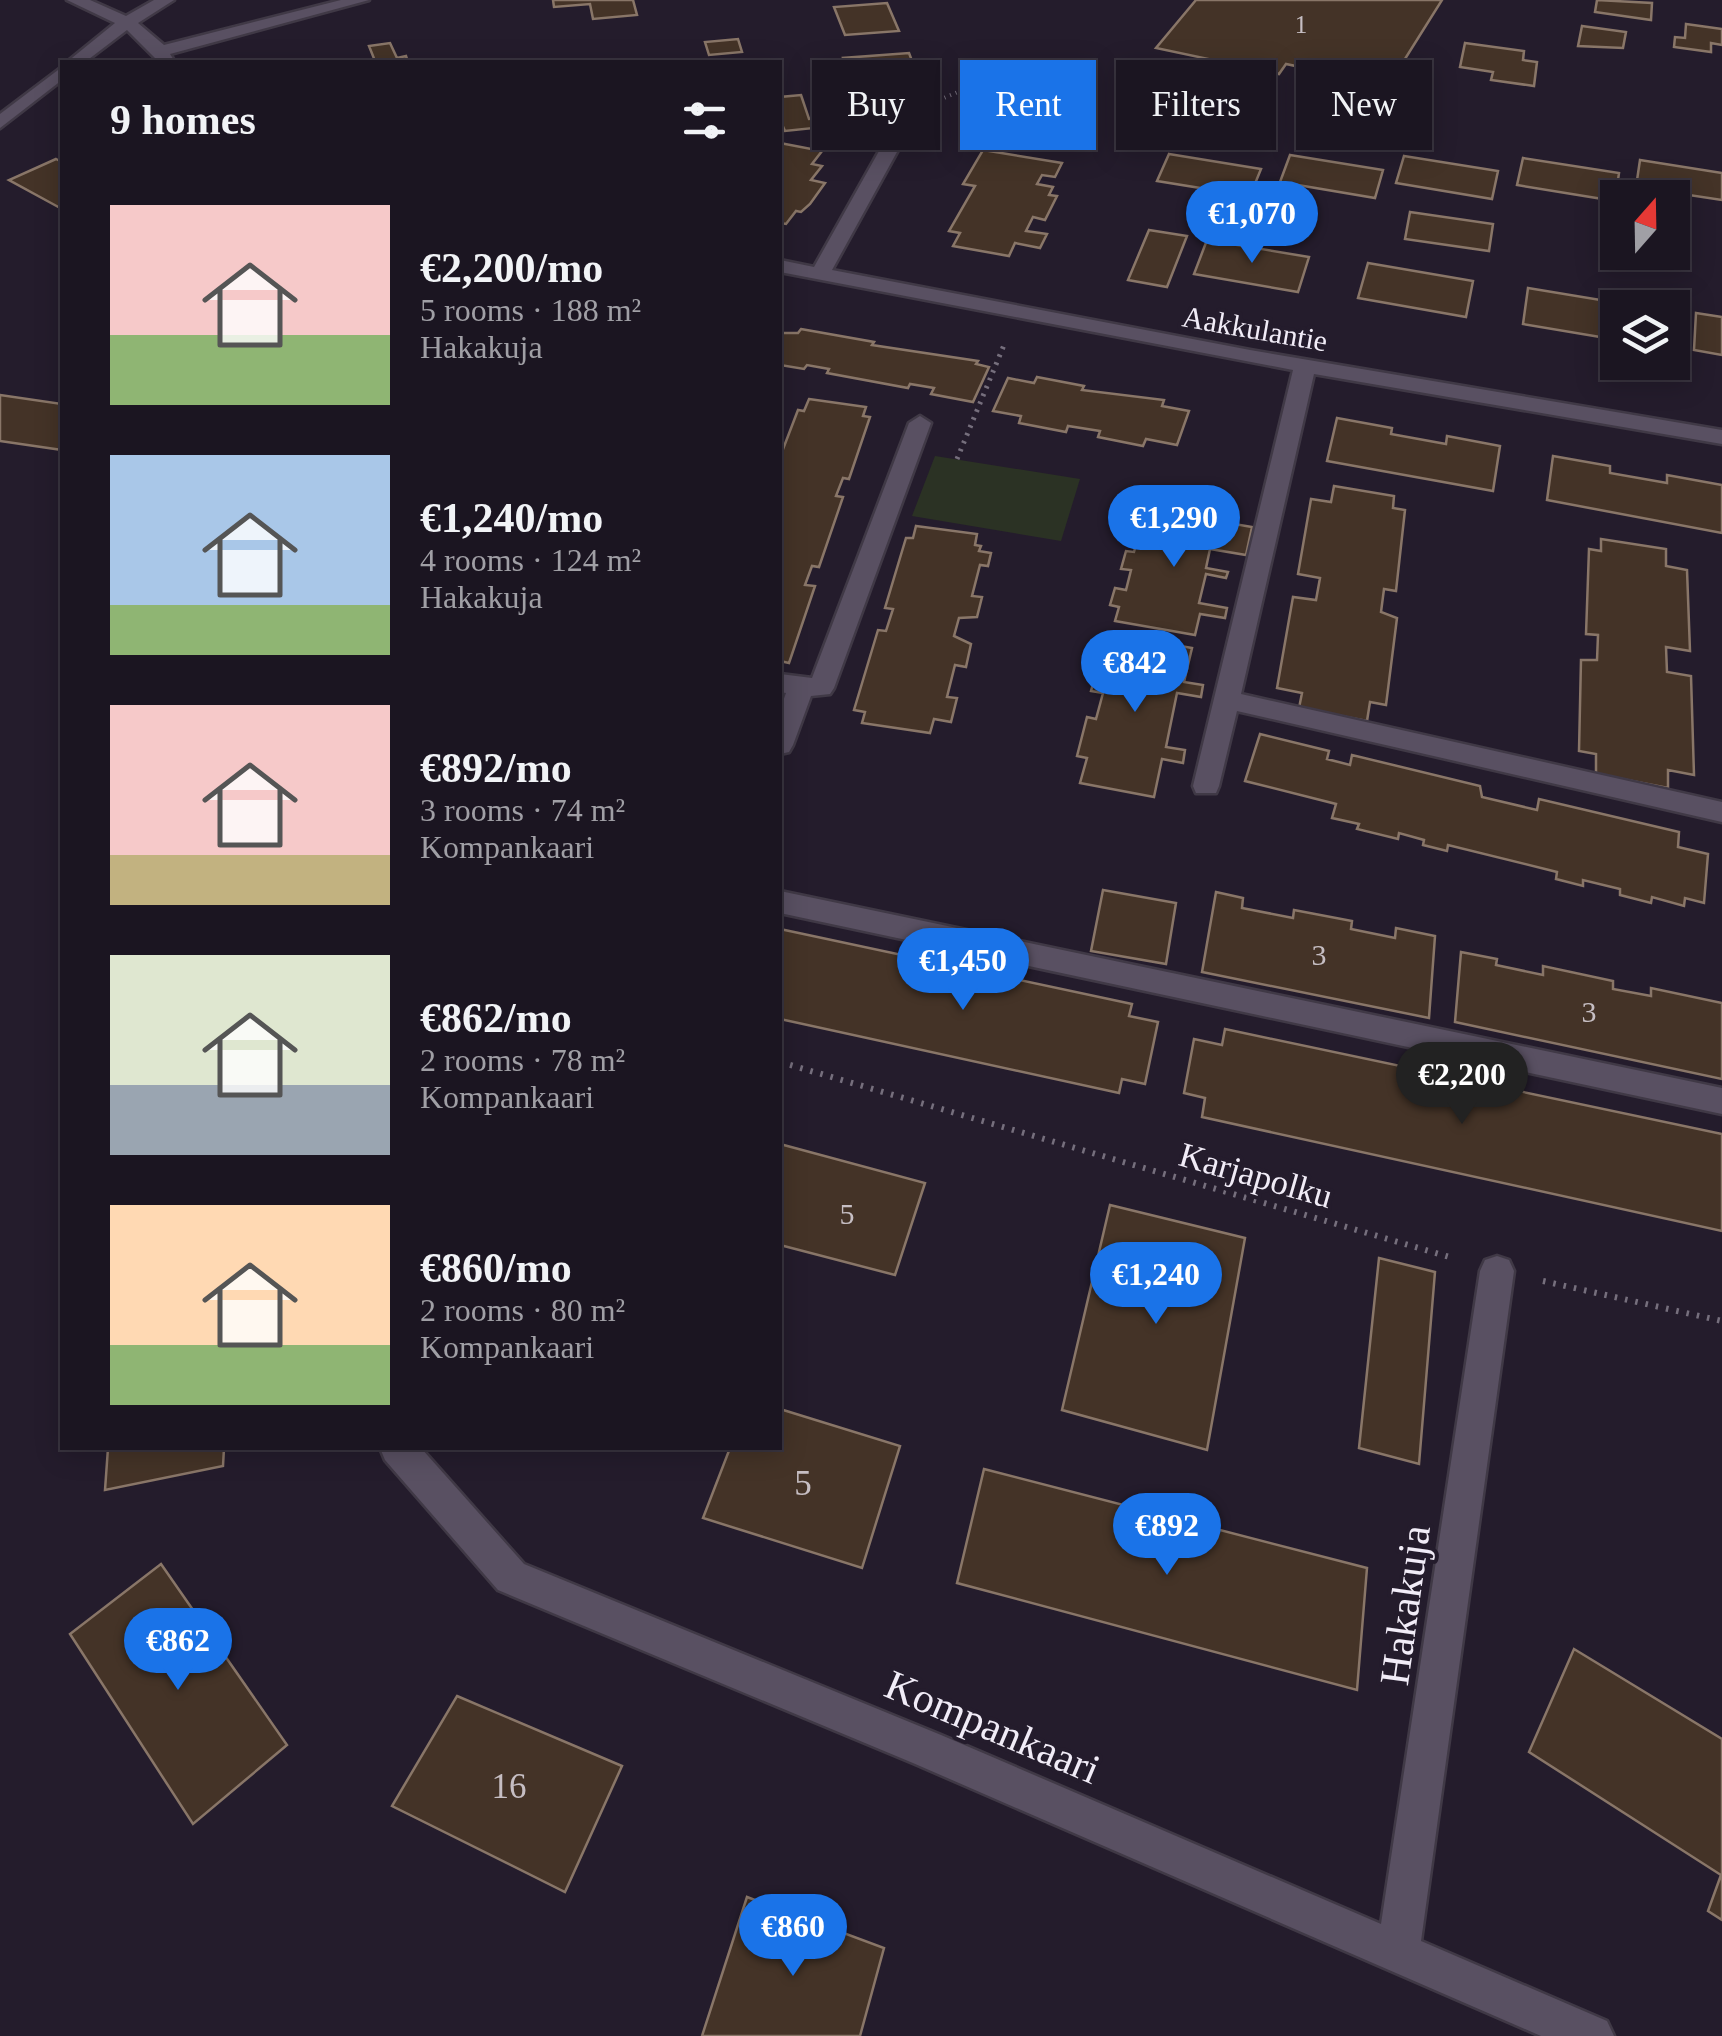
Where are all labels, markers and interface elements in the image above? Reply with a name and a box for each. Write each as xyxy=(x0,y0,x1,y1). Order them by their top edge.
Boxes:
house number: 1 xyxy=(1295,11,1307,38)
chip: Buy xyxy=(812,60,940,150)
chip: Rent xyxy=(960,60,1096,150)
chip: Filters xyxy=(1116,60,1276,150)
chip: New xyxy=(1296,60,1432,150)
icon: filters xyxy=(677,93,732,148)
text: 9 homes xyxy=(110,97,256,143)
north arrow xyxy=(1600,180,1690,270)
map controls xyxy=(1600,180,1690,380)
pin: €1,070 xyxy=(1171,181,1333,266)
text: €1,070 xyxy=(1208,195,1296,231)
icon: home xyxy=(190,245,310,365)
text: €2,200/mo xyxy=(420,245,603,291)
button: layers xyxy=(1600,290,1690,380)
text: 5 rooms · 188 m² xyxy=(420,292,641,328)
street label: Aakkulantie xyxy=(1180,300,1330,357)
text: Hakakuja xyxy=(420,329,543,365)
pin: €1,290 xyxy=(1093,485,1255,570)
icon: home xyxy=(190,495,310,615)
text: €1,240/mo xyxy=(420,495,603,541)
text: €1,290 xyxy=(1130,499,1218,535)
text: 4 rooms · 124 m² xyxy=(420,542,641,578)
text: Hakakuja xyxy=(420,579,543,615)
pin: €842 xyxy=(1076,630,1194,715)
text: €842 xyxy=(1103,644,1167,680)
icon: home xyxy=(190,745,310,865)
text: €892/mo xyxy=(420,745,572,791)
text: 3 rooms · 74 m² xyxy=(420,792,625,828)
text: Kompankaari xyxy=(420,829,594,865)
pin: €1,450 xyxy=(882,928,1044,1013)
house number: 3 xyxy=(1312,938,1327,971)
text: €1,450 xyxy=(919,942,1007,978)
icon: home xyxy=(190,995,310,1115)
text: €862/mo xyxy=(420,995,572,1041)
house number: 3 xyxy=(1582,995,1597,1028)
text: 2 rooms · 78 m² xyxy=(420,1042,625,1078)
pin: €2,200 xyxy=(1381,1042,1543,1127)
text: €2,200 xyxy=(1418,1056,1506,1092)
text: Kompankaari xyxy=(420,1079,594,1115)
street label: Karjapolku xyxy=(1175,1135,1337,1216)
house number: 5 xyxy=(840,1197,855,1230)
pin: €1,240 xyxy=(1075,1242,1237,1327)
icon: home xyxy=(190,1245,310,1365)
text: €860/mo xyxy=(420,1245,572,1291)
text: €1,240 xyxy=(1112,1256,1200,1292)
text: 2 rooms · 80 m² xyxy=(420,1292,625,1328)
text: Kompankaari xyxy=(420,1329,594,1365)
house number: 5 xyxy=(794,1464,812,1503)
pin: €892 xyxy=(1108,1493,1226,1578)
text: €892 xyxy=(1135,1507,1199,1543)
street label: Hakakuja xyxy=(1371,1522,1439,1688)
pin: €862 xyxy=(119,1608,237,1693)
text: €862 xyxy=(146,1622,210,1658)
street label: Kompankaari xyxy=(878,1661,1107,1793)
house number: 16 xyxy=(492,1767,527,1806)
pin: €860 xyxy=(734,1894,852,1979)
text: €860 xyxy=(761,1908,825,1944)

